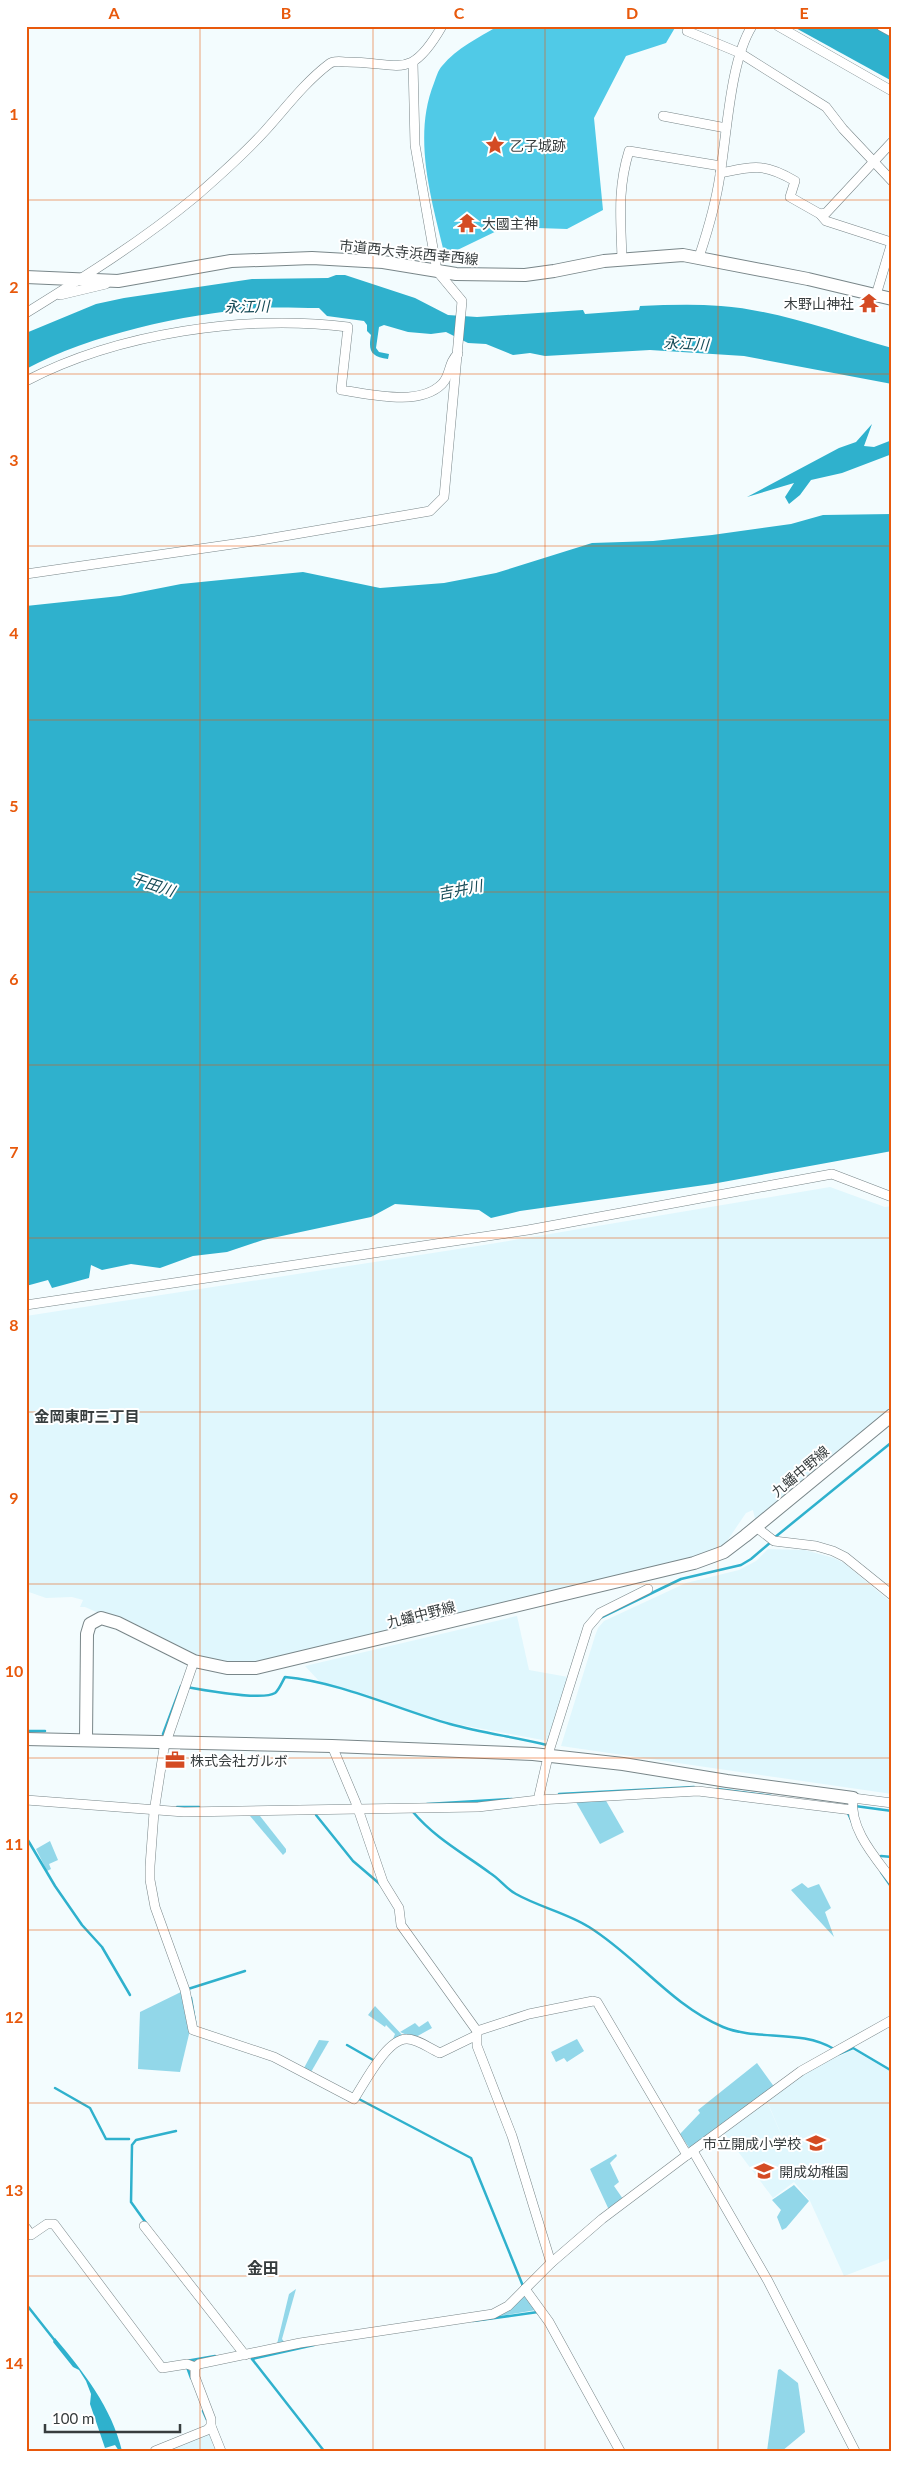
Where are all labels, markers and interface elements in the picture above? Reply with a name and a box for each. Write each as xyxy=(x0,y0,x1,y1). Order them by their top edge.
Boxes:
text: A xyxy=(107,3,120,22)
text: B xyxy=(281,3,291,22)
text: C xyxy=(454,3,465,22)
text: D xyxy=(626,3,638,22)
text: E xyxy=(799,3,809,22)
text: 1 xyxy=(9,104,19,123)
place icon: 乙子城跡 xyxy=(484,134,506,156)
place label: 乙子城跡 xyxy=(510,137,566,154)
temple icon: 大國主神 xyxy=(456,212,478,234)
place label: 大國主神 xyxy=(482,215,538,232)
street label: 市道西大寺浜西幸西線 xyxy=(338,236,480,268)
text: 2 xyxy=(9,277,19,296)
temple icon: 木野山神社 xyxy=(858,292,880,314)
place label: 木野山神社 xyxy=(784,295,854,312)
water label: 永江川 xyxy=(224,297,272,315)
water label: 永江川 xyxy=(663,333,711,353)
text: 3 xyxy=(9,450,19,469)
text: 4 xyxy=(9,623,19,642)
text: 5 xyxy=(9,796,19,815)
water label: 干田川 xyxy=(129,868,179,900)
water label: 吉井川 xyxy=(436,875,486,902)
text: 6 xyxy=(9,969,19,988)
text: 7 xyxy=(9,1142,19,1161)
text: 8 xyxy=(9,1315,19,1334)
district label: 金岡東町三丁目 xyxy=(34,1407,140,1425)
street label: 九蟠中野線 xyxy=(768,1442,832,1500)
text: 9 xyxy=(9,1488,19,1507)
street label: 九蟠中野線 xyxy=(385,1597,457,1631)
text: 10 xyxy=(5,1661,23,1680)
office icon: 株式会社ガルボ xyxy=(164,1749,186,1771)
place label: 株式会社ガルボ xyxy=(190,1752,288,1769)
text: 11 xyxy=(5,1834,23,1853)
text: 12 xyxy=(5,2007,23,2026)
school or university icon: 市立開成小学校 xyxy=(805,2132,827,2154)
place label: 市立開成小学校 xyxy=(703,2135,801,2152)
school or university icon: 開成幼稚園 xyxy=(753,2160,775,2182)
place label: 開成幼稚園 xyxy=(779,2163,849,2180)
text: 13 xyxy=(5,2180,23,2199)
district label: 金田 xyxy=(247,2258,279,2277)
text: 14 xyxy=(5,2353,23,2372)
scale bar xyxy=(45,2402,180,2434)
text: 100 m xyxy=(52,2409,94,2427)

